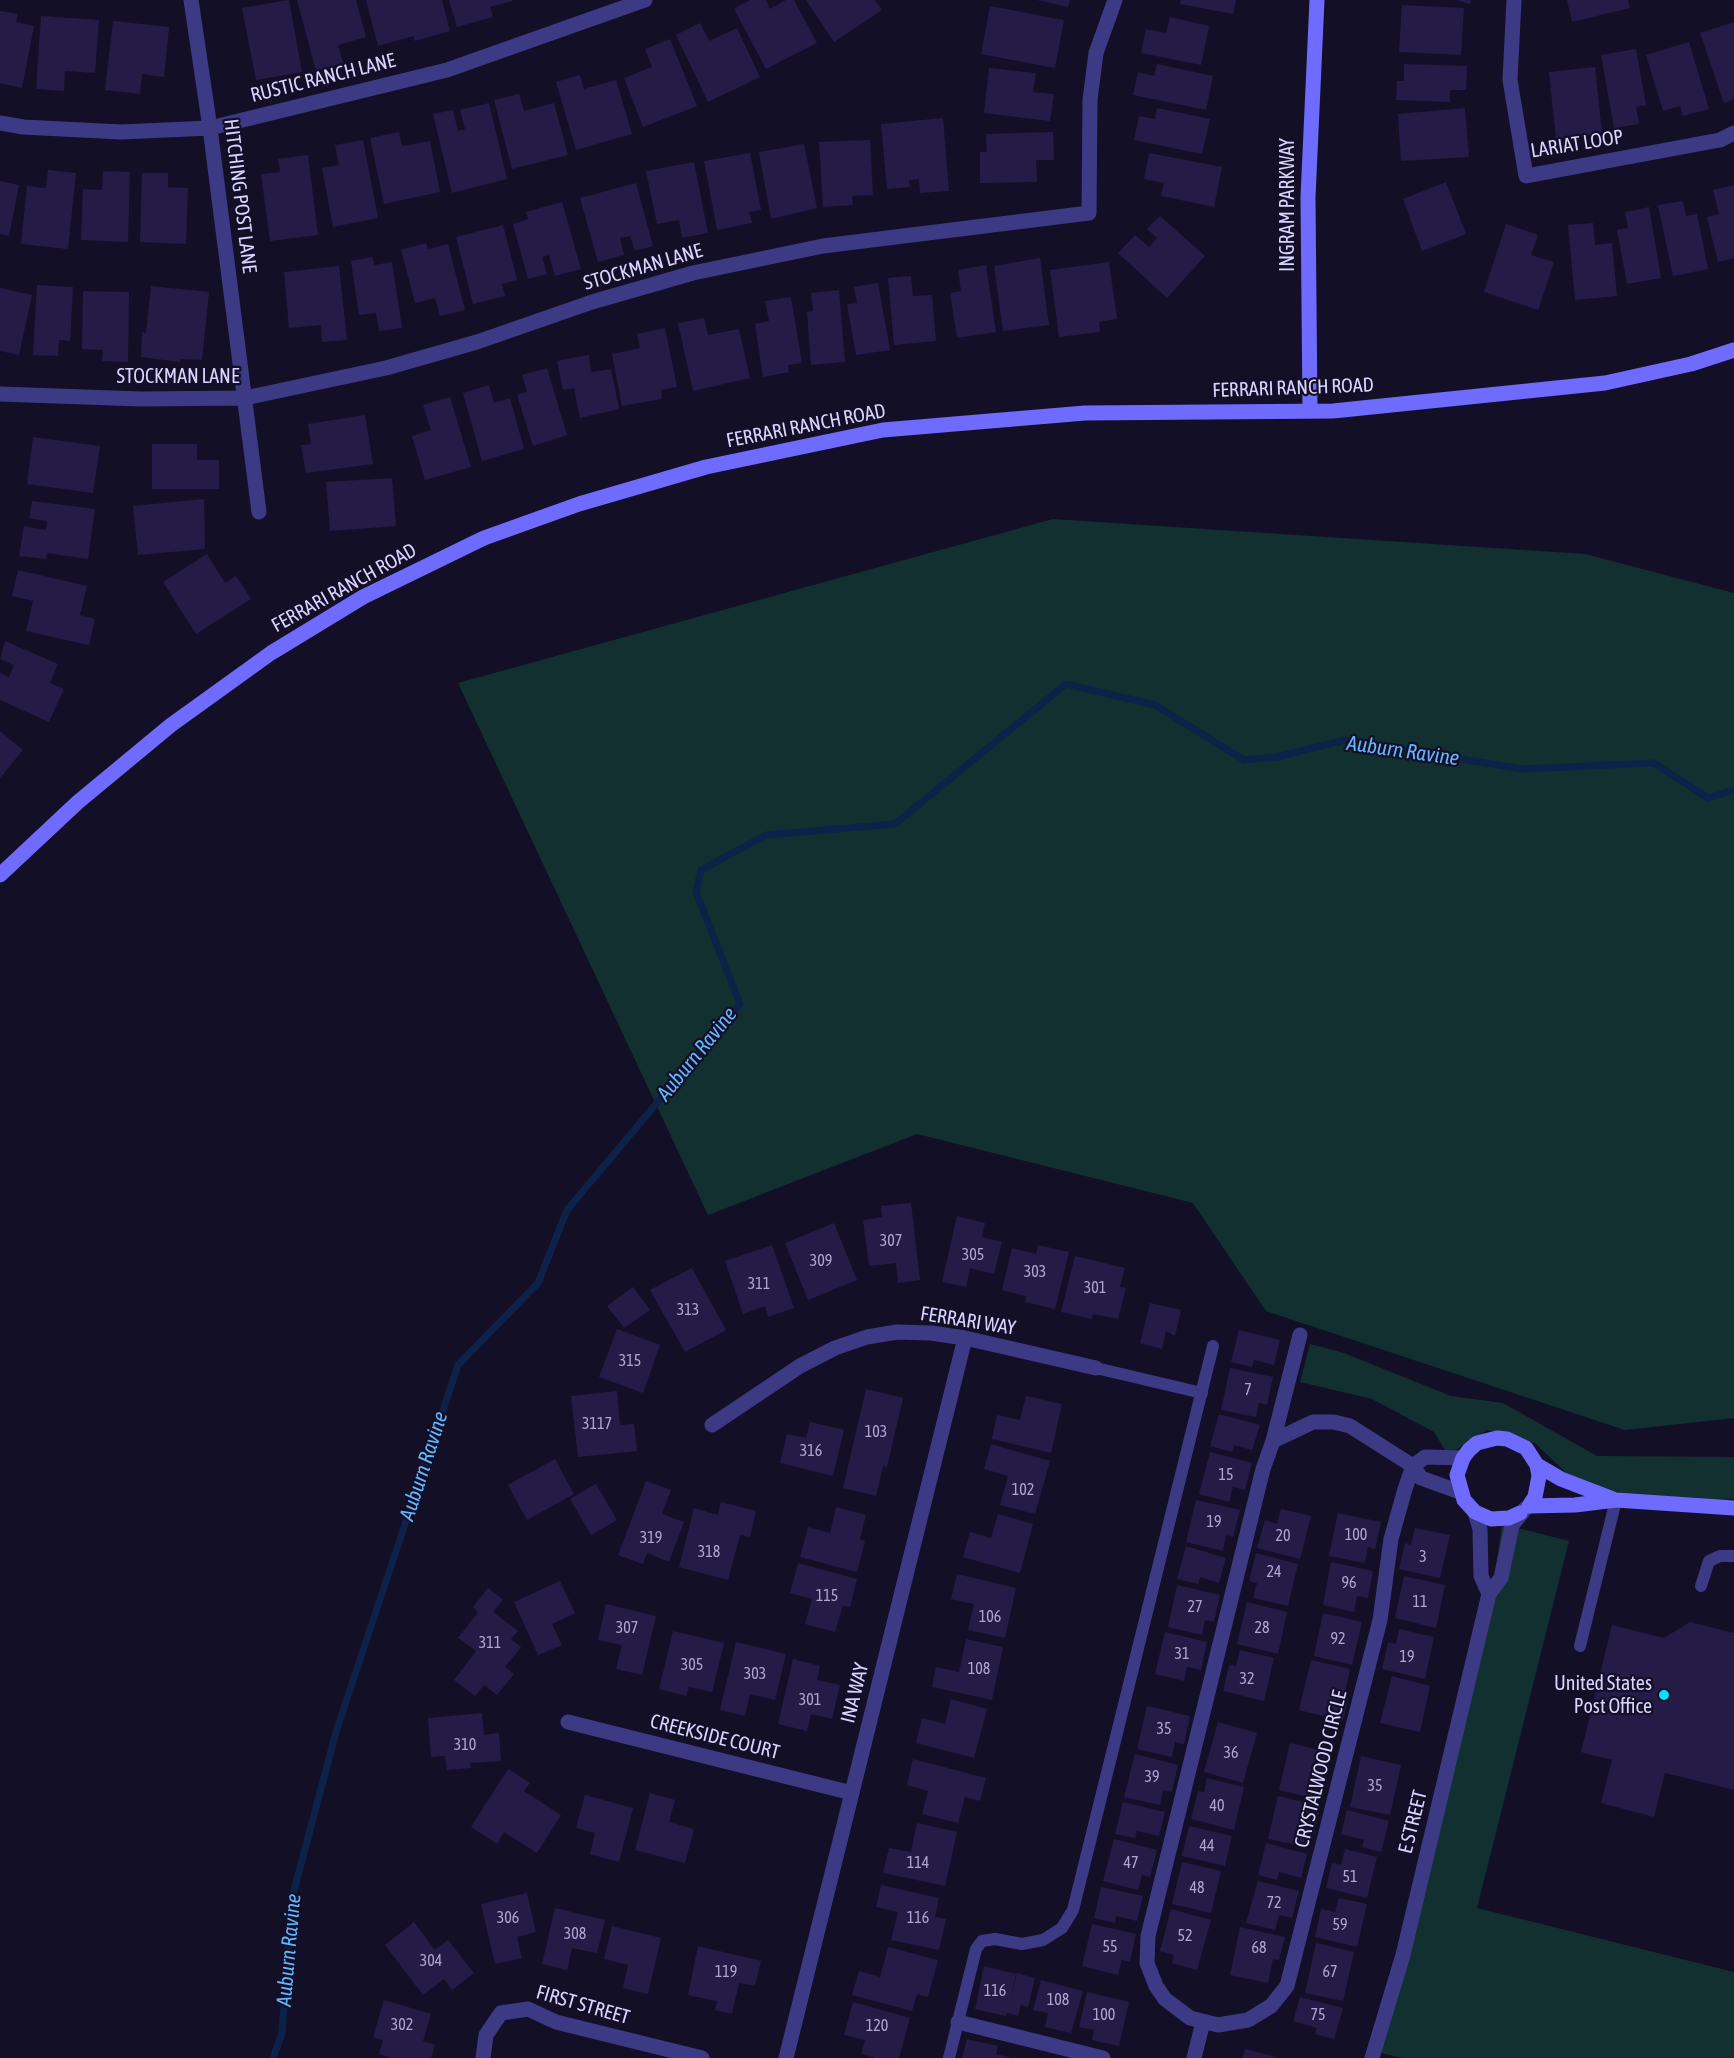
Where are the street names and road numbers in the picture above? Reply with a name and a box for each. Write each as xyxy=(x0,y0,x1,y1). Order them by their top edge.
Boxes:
street label: RUSTIC RANCH LANE xyxy=(248,48,398,108)
street label: HITCHING POST LANE xyxy=(219,118,261,274)
street label: LARIAT LOOP xyxy=(1529,125,1625,163)
street label: INGRAM PARKWAY xyxy=(1276,138,1300,272)
street label: STOCKMAN LANE xyxy=(581,239,705,295)
street label: STOCKMAN LANE xyxy=(117,365,239,389)
street label: FERRARI RANCH ROAD xyxy=(1212,373,1374,403)
street label: FERRARI RANCH ROAD xyxy=(724,399,888,453)
street label: FERRARI RANCH ROAD xyxy=(267,538,421,638)
street label: FERRARI WAY xyxy=(919,1302,1017,1340)
street label: INA WAY xyxy=(836,1660,874,1726)
street label: CRYSTALWOOD CIRCLE xyxy=(1290,1688,1352,1850)
street label: CREEKSIDE COURT xyxy=(648,1709,782,1765)
street label: E STREET xyxy=(1394,1788,1432,1856)
street label: FIRST STREET xyxy=(534,1980,632,2030)

